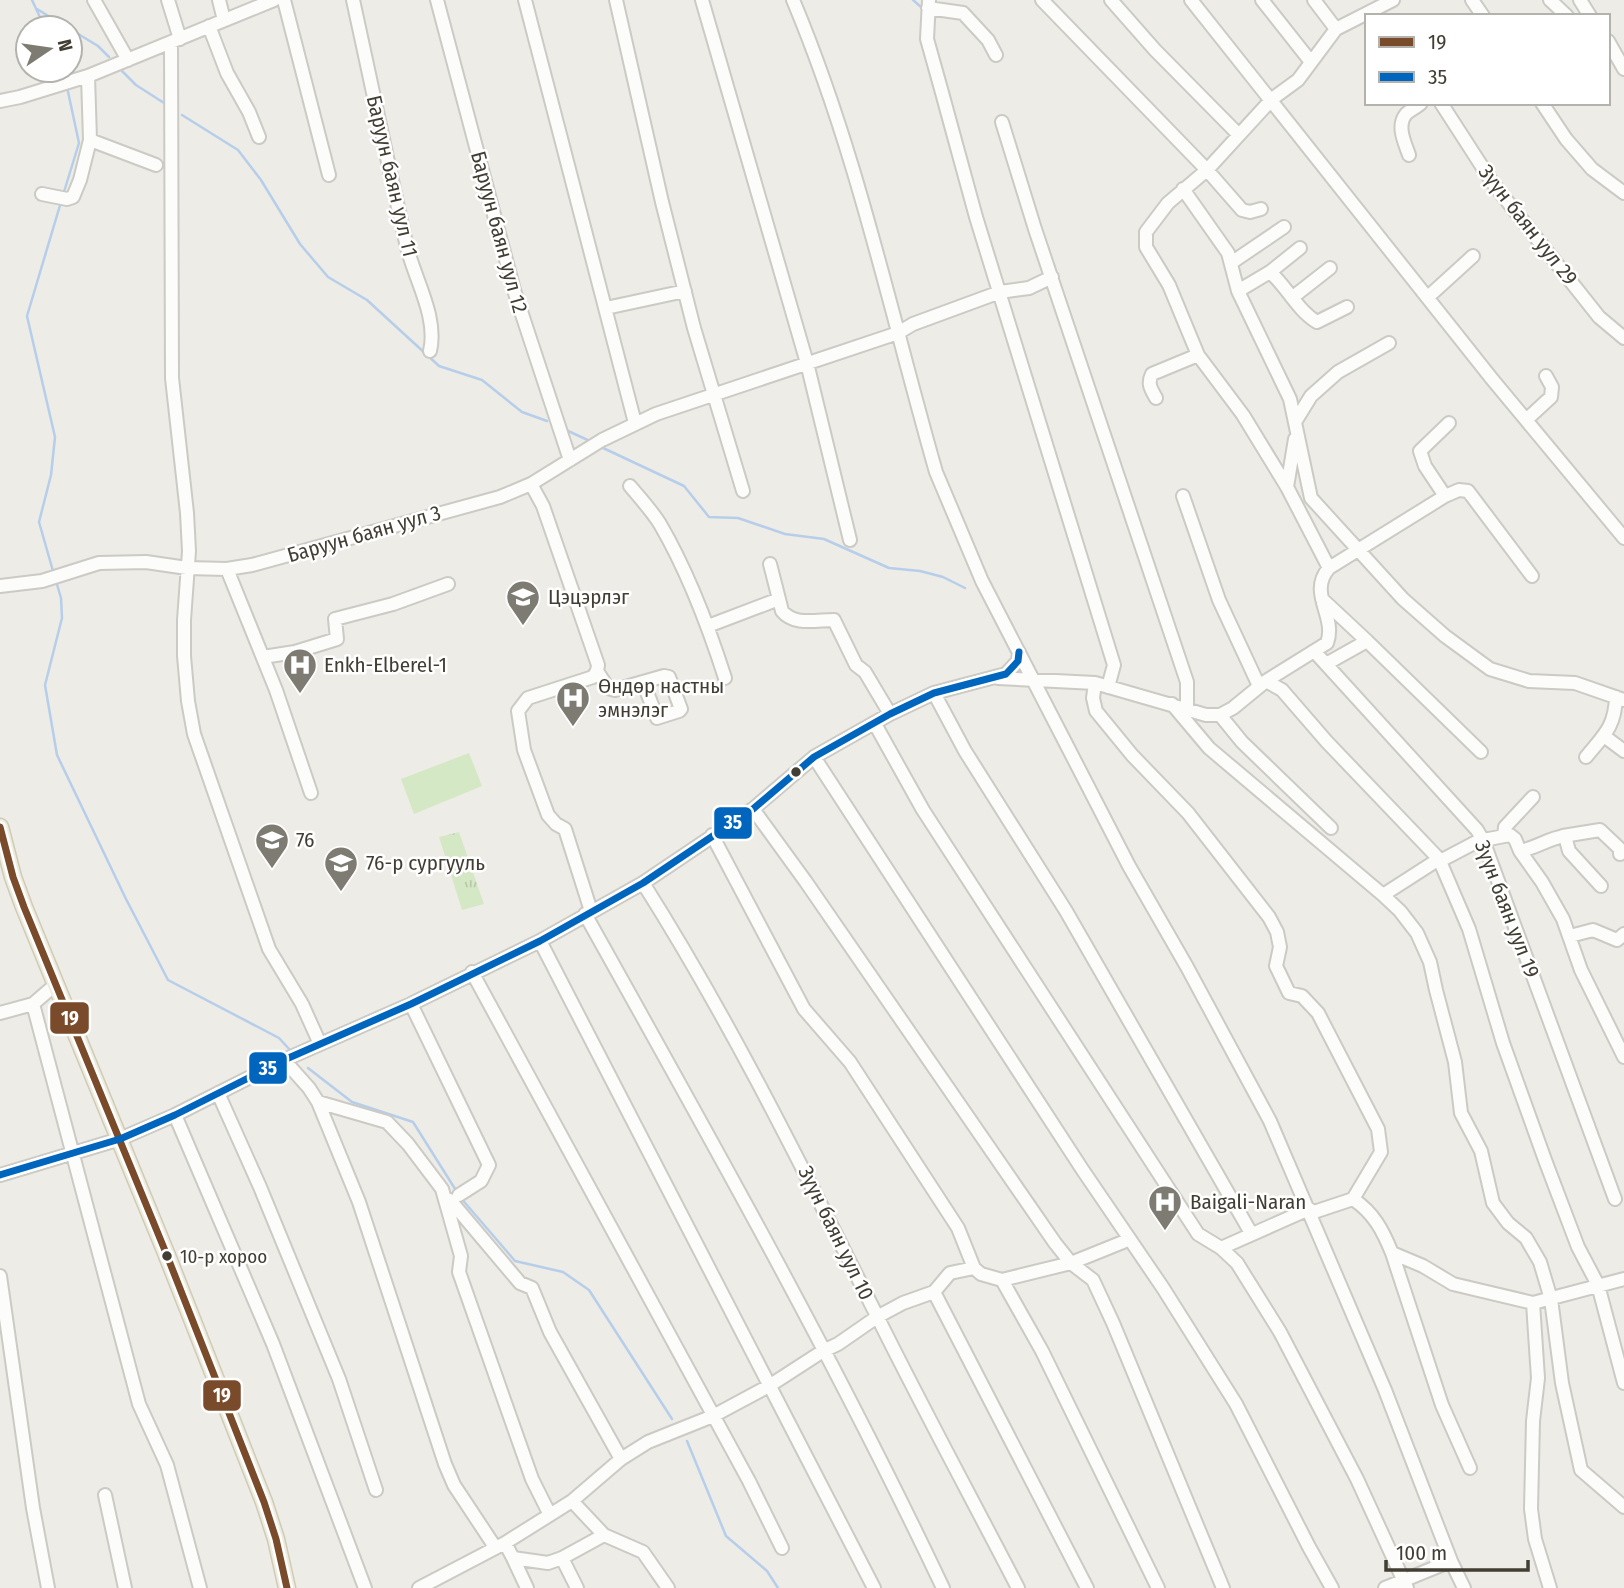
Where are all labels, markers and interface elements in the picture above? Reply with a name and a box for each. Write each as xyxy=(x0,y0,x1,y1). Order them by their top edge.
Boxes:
north arrow xyxy=(14,14,84,84)
legend xyxy=(1365,14,1610,105)
text: 19 xyxy=(1428,29,1446,55)
text: N xyxy=(53,37,78,53)
text: 35 xyxy=(1428,64,1447,90)
street label: Баруун баян уул 11 xyxy=(361,93,423,259)
street label: Баруун баян уул 12 xyxy=(465,148,533,316)
street label: Зүүн баян уул 29 xyxy=(1473,160,1583,290)
street label: Баруун баян уул 3 xyxy=(284,500,444,568)
school or university icon: Цэцэрлэг xyxy=(504,578,542,627)
place label: Цэцэрлэг xyxy=(548,584,630,610)
hospital icon: Enkh-Elberel-1 xyxy=(281,646,319,695)
place label: Enkh-Elberel-1 xyxy=(324,652,447,678)
place label: Өндөр настны эмнэлэг xyxy=(598,673,724,723)
hospital icon: Өндөр настны эмнэлэг xyxy=(554,679,592,728)
unlabelled marker xyxy=(789,765,803,779)
line badge: 35 xyxy=(713,806,753,840)
text: 35 xyxy=(723,811,742,834)
school or university icon: 76 xyxy=(253,821,291,870)
place label: 76 xyxy=(296,827,314,853)
street label: Зүүн баян уул 19 xyxy=(1469,837,1545,981)
school or university icon: 76-р сургууль xyxy=(322,844,360,893)
place label: 76-р сургууль xyxy=(366,850,485,876)
line badge: 19 xyxy=(49,1001,90,1035)
text: 19 xyxy=(61,1007,79,1030)
line badge: 35 xyxy=(248,1051,288,1085)
text: 35 xyxy=(258,1057,277,1080)
street label: Зүүн баян уул 10 xyxy=(792,1162,880,1304)
hospital icon: Baigali-Naran xyxy=(1146,1183,1184,1232)
place label: Baigali-Naran xyxy=(1190,1189,1306,1215)
place label: 10-р хороо xyxy=(180,1245,267,1268)
marker: 10-р хороо xyxy=(160,1249,174,1263)
line badge: 19 xyxy=(202,1379,242,1412)
text: 19 xyxy=(213,1384,231,1407)
scale bar xyxy=(1386,1528,1528,1572)
text: 100 m xyxy=(1396,1540,1447,1566)

